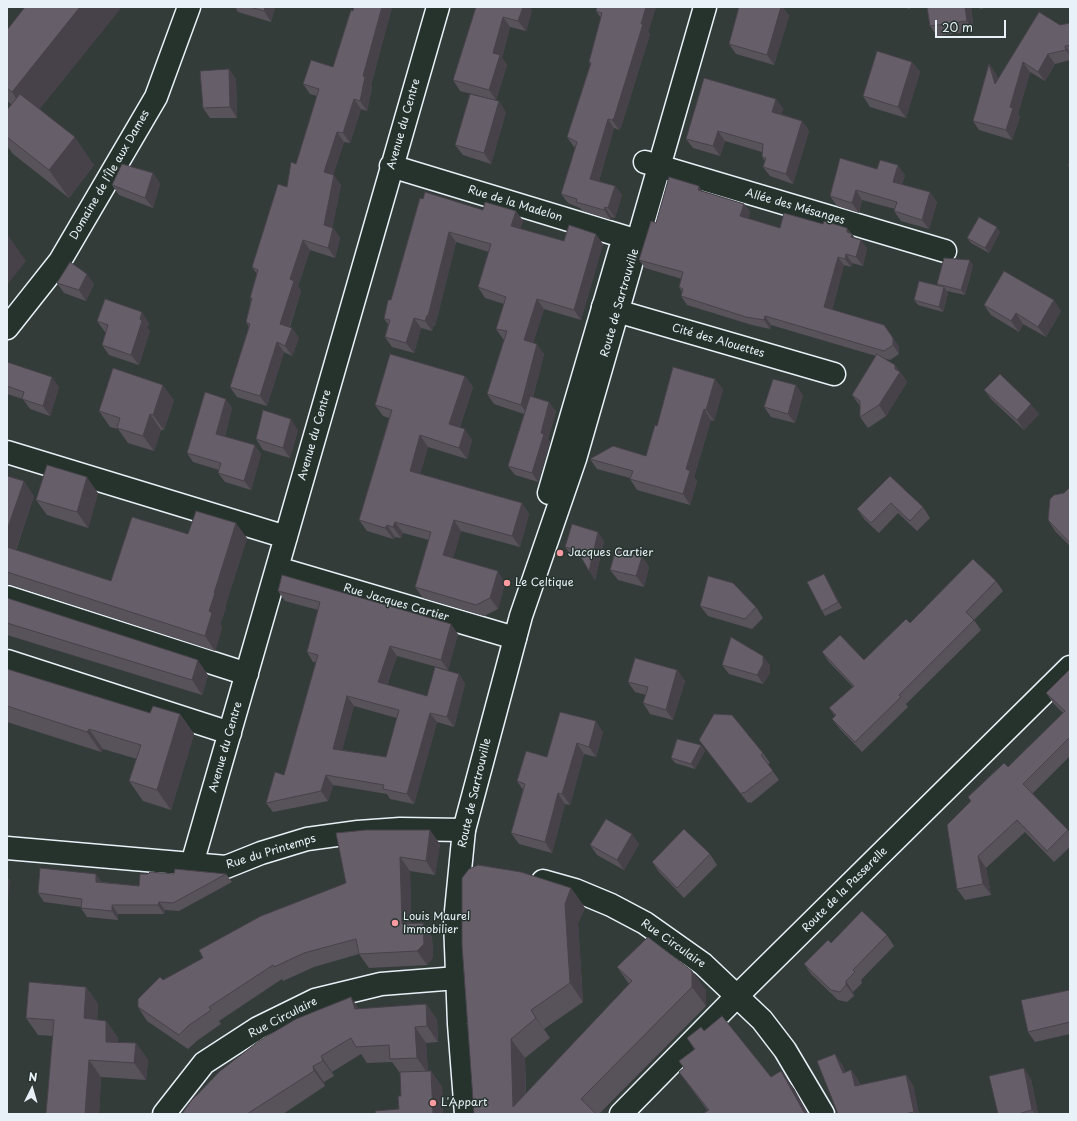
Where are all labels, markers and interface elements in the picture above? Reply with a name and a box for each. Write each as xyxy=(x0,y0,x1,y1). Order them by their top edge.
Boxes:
scale bar xyxy=(937,12,1008,38)
text: 20 m xyxy=(942,18,973,36)
street label: Avenue du Centre xyxy=(385,77,423,171)
street label: Domaine de l'Île aux Dames xyxy=(68,108,152,242)
street label: Rue de la Madelon xyxy=(466,183,564,225)
street label: Allée des Mésanges xyxy=(744,187,846,227)
street label: Route de Sartrouville xyxy=(598,247,642,359)
street label: Cité des Alouettes xyxy=(670,321,766,361)
street label: Avenue du Centre xyxy=(296,388,334,482)
place label: Jacques Cartier xyxy=(568,546,653,560)
marker: Jacques Cartier xyxy=(555,548,565,558)
place label: Le Celtique xyxy=(515,576,574,590)
marker: Le Celtique xyxy=(502,578,512,588)
street label: Rue Jacques Cartier xyxy=(342,582,450,624)
street label: Avenue du Centre xyxy=(207,700,245,794)
street label: Route de Sartrouville xyxy=(456,737,494,849)
street label: Rue du Printemps xyxy=(225,832,317,872)
street label: Route de la Passerelle xyxy=(800,845,890,935)
place label: Louis Maurel Immobilier xyxy=(403,910,470,936)
street label: Rue Circulaire xyxy=(638,917,708,971)
marker: Louis Maurel Immobilier xyxy=(390,918,400,928)
street label: Rue Circulaire xyxy=(246,995,320,1041)
text: N xyxy=(28,1068,38,1085)
north arrow xyxy=(12,1069,52,1109)
place label: L'Appart xyxy=(441,1096,487,1110)
marker: L'Appart xyxy=(428,1098,438,1108)

